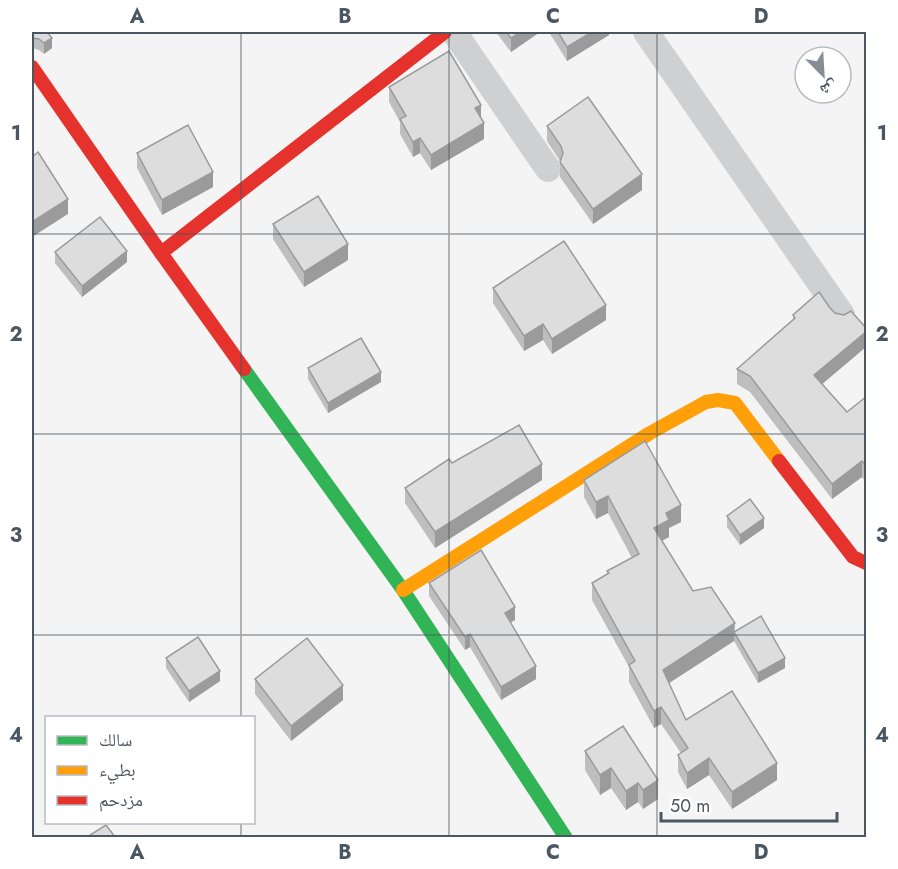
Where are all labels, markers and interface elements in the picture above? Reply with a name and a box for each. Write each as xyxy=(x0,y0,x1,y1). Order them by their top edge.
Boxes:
text: A xyxy=(129,2,145,31)
text: B xyxy=(338,2,352,31)
text: C xyxy=(546,2,560,31)
text: D xyxy=(754,2,768,31)
north arrow xyxy=(793,45,853,105)
text: ش xyxy=(816,74,841,102)
text: 1 xyxy=(11,119,21,148)
text: 1 xyxy=(877,119,887,148)
text: 2 xyxy=(9,320,23,349)
text: 2 xyxy=(875,320,889,349)
text: 3 xyxy=(10,521,22,550)
text: 3 xyxy=(876,521,888,550)
legend xyxy=(45,716,255,824)
text: 4 xyxy=(9,721,23,750)
text: 4 xyxy=(875,721,889,750)
text: سالك xyxy=(99,727,132,753)
text: بطيء xyxy=(99,757,136,785)
scale bar xyxy=(661,785,836,823)
text: مزدحم xyxy=(99,787,143,813)
text: 50 m xyxy=(670,793,710,819)
text: A xyxy=(129,838,145,867)
text: B xyxy=(338,838,352,867)
text: C xyxy=(546,838,560,867)
text: D xyxy=(754,838,768,867)

